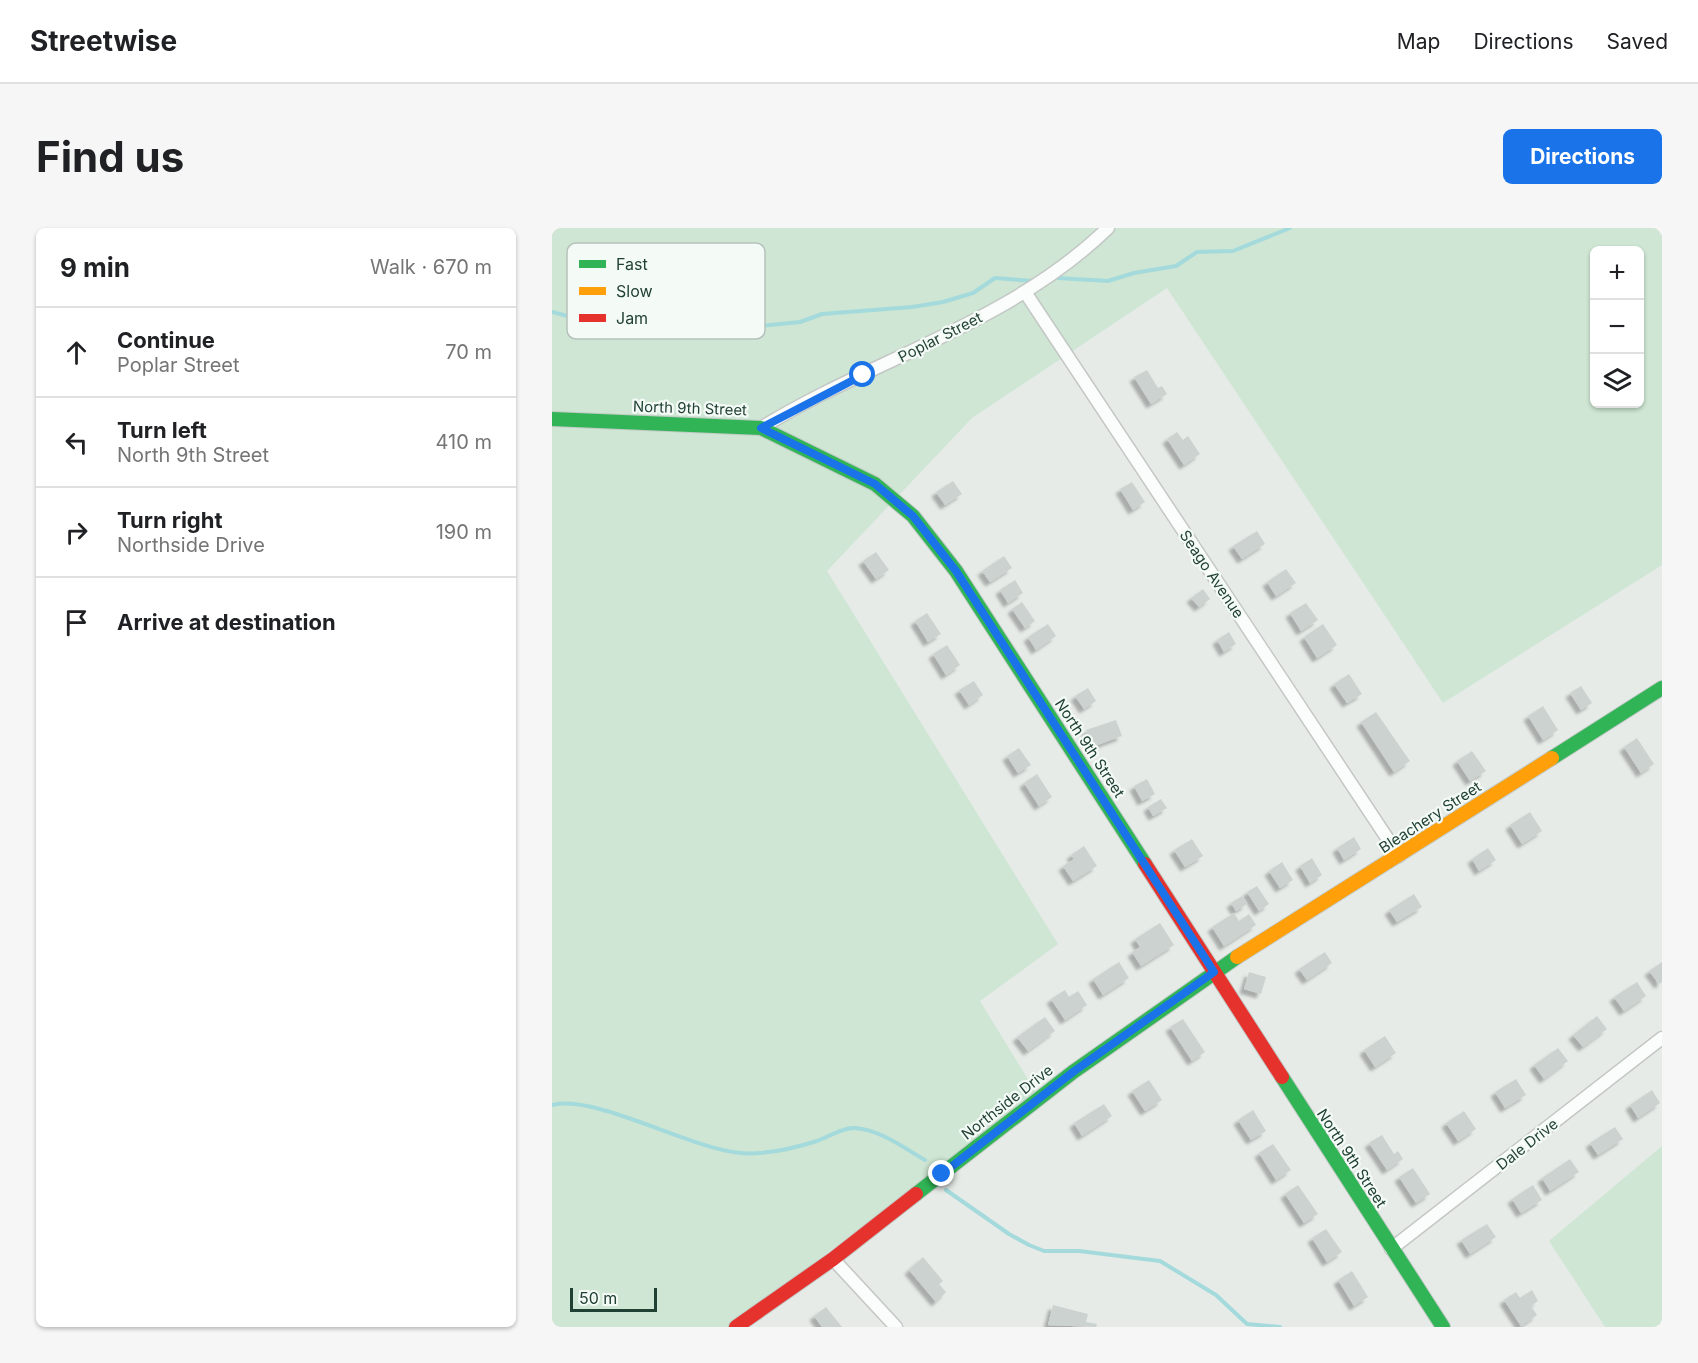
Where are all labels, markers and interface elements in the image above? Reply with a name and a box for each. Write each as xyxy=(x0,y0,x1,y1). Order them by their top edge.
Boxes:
text: Streetwise xyxy=(30,24,177,58)
text: Map xyxy=(1397,29,1440,54)
text: Directions xyxy=(1473,29,1574,54)
text: Saved xyxy=(1607,29,1668,54)
button: Directions xyxy=(1503,129,1662,184)
text: Find us xyxy=(36,131,184,182)
legend xyxy=(567,243,765,339)
map controls xyxy=(1590,246,1644,408)
button: + xyxy=(1590,246,1644,300)
text: 9 min xyxy=(60,252,130,283)
text: Fast xyxy=(616,254,648,274)
text: Walk · 670 m xyxy=(370,255,492,279)
text: Slow xyxy=(616,281,653,301)
button: − xyxy=(1590,300,1644,354)
text: Jam xyxy=(616,308,648,328)
street label: Poplar Street xyxy=(895,308,985,366)
text: Continue xyxy=(117,327,215,353)
icon: ahead xyxy=(60,336,93,369)
text: 70 m xyxy=(445,340,492,364)
text: Poplar Street xyxy=(117,353,240,377)
button: layers xyxy=(1590,354,1644,408)
route start xyxy=(849,361,875,387)
street label: North 9th Street xyxy=(633,397,747,419)
text: Turn left xyxy=(117,417,207,443)
icon: left xyxy=(60,426,93,459)
text: 410 m xyxy=(436,430,492,454)
text: North 9th Street xyxy=(117,443,269,467)
text: Turn right xyxy=(117,507,223,533)
icon: right xyxy=(60,516,93,549)
text: 190 m xyxy=(436,520,492,544)
street label: Seago Avenue xyxy=(1176,526,1248,622)
text: Northside Drive xyxy=(117,533,265,557)
icon: arrive xyxy=(60,606,93,639)
text: Arrive at destination xyxy=(117,609,336,635)
street label: North 9th Street xyxy=(1051,695,1129,801)
street label: Bleachery Street xyxy=(1375,777,1485,857)
street label: Northside Drive xyxy=(957,1060,1057,1144)
street label: North 9th Street xyxy=(1313,1105,1391,1211)
street label: Dale Drive xyxy=(1492,1114,1562,1174)
route end xyxy=(928,1160,954,1186)
scale bar xyxy=(570,1285,657,1312)
text: 50 m xyxy=(579,1288,617,1308)

